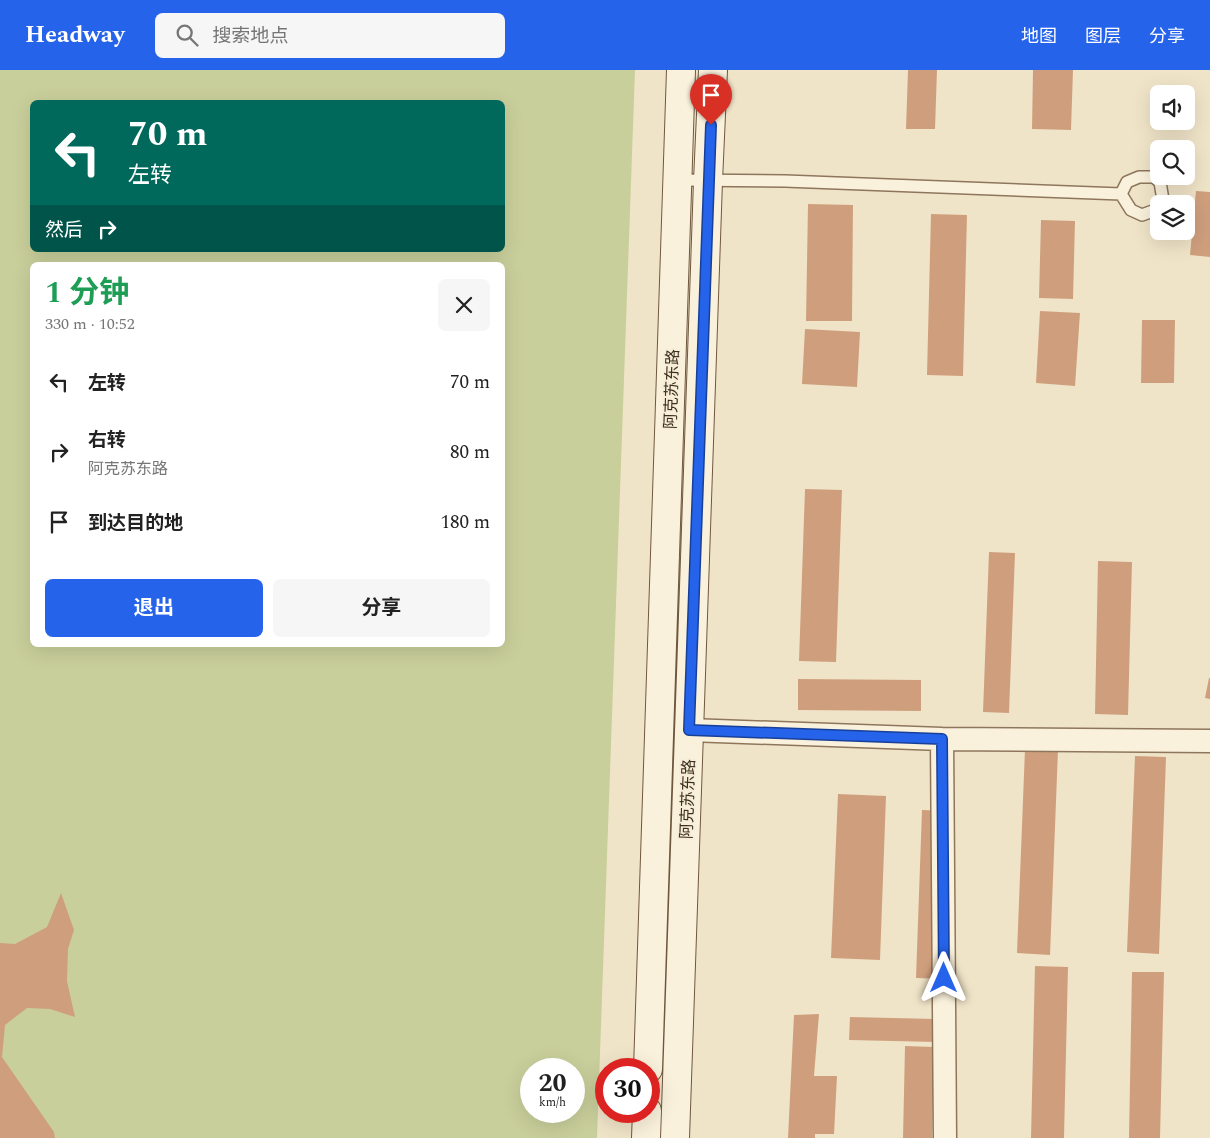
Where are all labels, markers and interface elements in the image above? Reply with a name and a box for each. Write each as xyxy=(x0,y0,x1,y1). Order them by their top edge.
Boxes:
search box xyxy=(155,13,505,58)
text: Headway xyxy=(25,17,125,53)
icon: search xyxy=(173,21,201,49)
text: 搜索地点 xyxy=(213,22,289,51)
text: 地图 xyxy=(1021,23,1057,50)
text: 图层 xyxy=(1085,23,1121,50)
text: 分享 xyxy=(1149,23,1185,50)
pin xyxy=(690,74,732,125)
icon: arrive xyxy=(697,81,725,109)
map controls xyxy=(1150,85,1195,240)
button: sound xyxy=(1150,85,1195,130)
text: 70 m xyxy=(128,108,208,161)
icon: left xyxy=(45,120,110,185)
button: search xyxy=(1150,140,1195,185)
text: 左转 xyxy=(128,159,172,192)
button: layers xyxy=(1150,195,1195,240)
icon: right xyxy=(93,215,121,243)
text: 然后 xyxy=(45,216,83,245)
text: 1 分钟 xyxy=(45,270,129,316)
button: close xyxy=(438,279,490,331)
text: 330 m · 10:52 xyxy=(45,312,135,336)
street label: 阿克苏东路 xyxy=(659,349,685,429)
icon: left xyxy=(45,368,73,396)
text: 70 m xyxy=(450,368,490,397)
text: 左转 xyxy=(88,369,126,398)
text: 右转 xyxy=(88,426,126,455)
icon: right xyxy=(45,438,73,466)
text: 80 m xyxy=(450,438,490,467)
text: 阿克苏东路 xyxy=(88,457,168,481)
icon: arrive xyxy=(45,508,73,536)
text: 180 m xyxy=(440,508,490,537)
text: 到达目的地 xyxy=(88,509,183,538)
button: 退出 xyxy=(45,579,263,637)
button: 分享 xyxy=(273,579,490,637)
street label: 阿克苏东路 xyxy=(675,759,701,839)
position arrow xyxy=(917,951,969,1003)
speed limit sign: 30 xyxy=(595,1058,660,1123)
text: 20 xyxy=(538,1065,567,1103)
text: km/h xyxy=(539,1093,566,1112)

